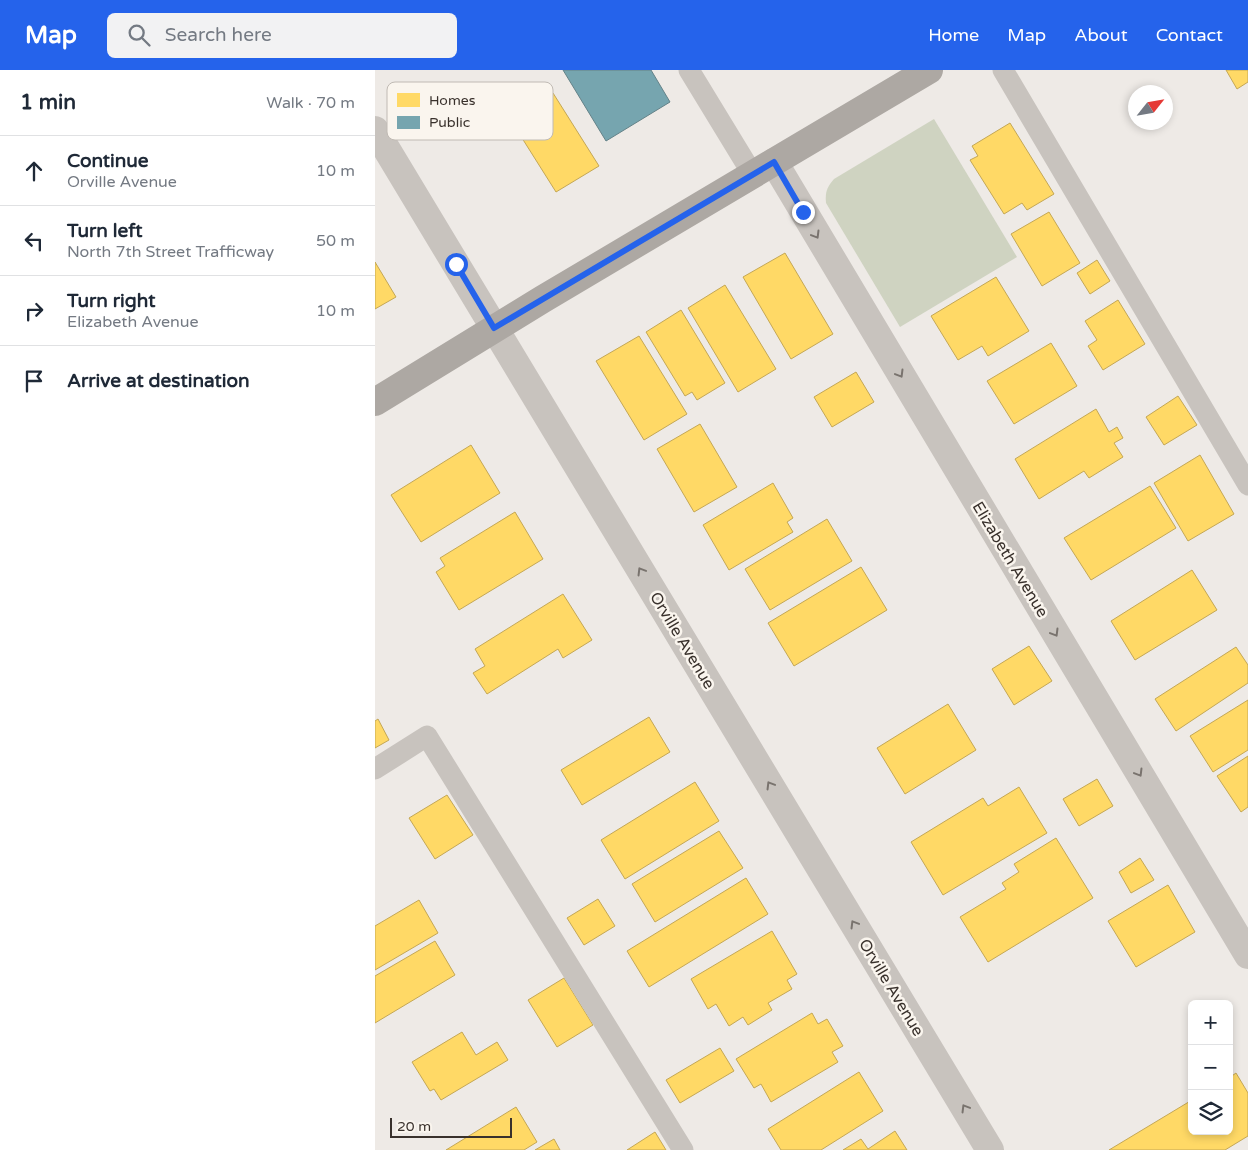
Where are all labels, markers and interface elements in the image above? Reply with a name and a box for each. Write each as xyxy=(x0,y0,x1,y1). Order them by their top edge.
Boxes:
search box xyxy=(107,13,457,58)
text: Map xyxy=(25,21,77,50)
icon: search xyxy=(125,21,153,49)
text: Search here xyxy=(165,24,272,46)
text: Home xyxy=(928,24,979,46)
text: Map xyxy=(1007,24,1046,46)
text: About xyxy=(1074,24,1128,46)
text: Contact xyxy=(1156,24,1223,46)
legend xyxy=(387,82,553,140)
north arrow xyxy=(1128,85,1173,130)
text: 1 min xyxy=(20,90,76,115)
text: Homes xyxy=(429,92,476,109)
text: Walk · 70 m xyxy=(266,93,355,113)
text: Public xyxy=(429,114,470,131)
text: Continue xyxy=(67,150,149,172)
icon: ahead xyxy=(20,157,48,185)
text: 10 m xyxy=(316,161,355,181)
text: Orville Avenue xyxy=(67,172,177,192)
route end xyxy=(792,201,815,224)
text: Turn left xyxy=(67,220,143,242)
icon: left xyxy=(20,227,48,255)
one-way arrow xyxy=(810,229,820,238)
text: 50 m xyxy=(316,231,355,251)
text: North 7th Street Trafficway xyxy=(67,242,274,262)
route start xyxy=(445,253,468,276)
text: Turn right xyxy=(67,290,155,312)
icon: right xyxy=(20,297,48,325)
text: 10 m xyxy=(316,301,355,321)
text: Elizabeth Avenue xyxy=(67,312,199,332)
icon: arrive xyxy=(20,367,48,395)
one-way arrow xyxy=(893,368,903,377)
text: Arrive at destination xyxy=(67,370,250,392)
street label: Elizabeth Avenue xyxy=(968,498,1053,621)
one-way arrow xyxy=(638,567,648,576)
street label: Orville Avenue xyxy=(645,588,719,693)
one-way arrow xyxy=(1049,628,1059,637)
one-way arrow xyxy=(1132,767,1142,776)
one-way arrow xyxy=(767,781,777,790)
one-way arrow xyxy=(851,921,861,930)
street label: Orville Avenue xyxy=(854,935,928,1040)
map controls xyxy=(1188,1000,1233,1135)
button: + xyxy=(1188,1000,1233,1045)
button: − xyxy=(1188,1045,1233,1090)
button: layers xyxy=(1188,1090,1233,1135)
one-way arrow xyxy=(962,1105,972,1114)
scale bar xyxy=(390,1115,513,1138)
text: 20 m xyxy=(397,1118,431,1135)

